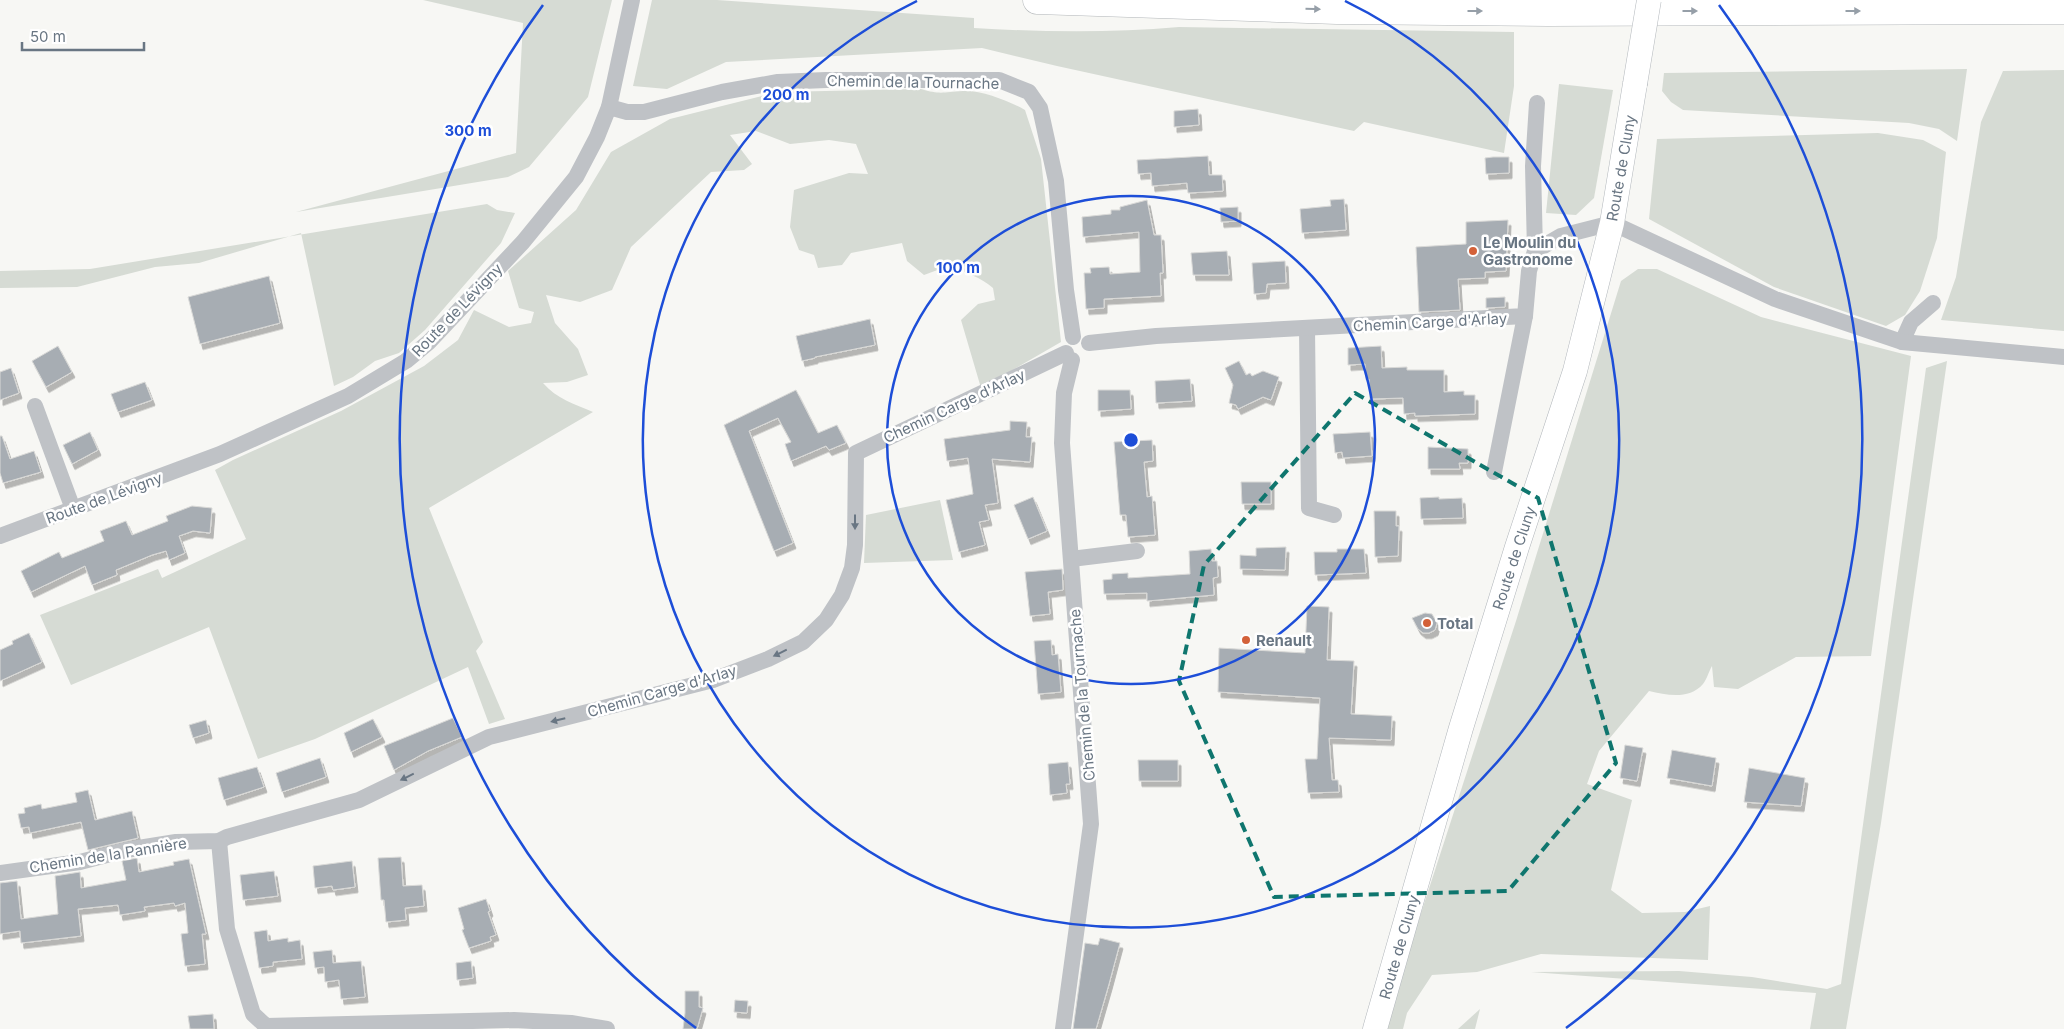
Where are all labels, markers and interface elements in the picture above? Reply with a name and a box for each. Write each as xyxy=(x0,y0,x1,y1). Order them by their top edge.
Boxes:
one-way arrow xyxy=(1305,5,1321,13)
one-way arrow xyxy=(1468,7,1484,15)
one-way arrow xyxy=(1683,7,1699,15)
one-way arrow xyxy=(1845,7,1861,15)
scale bar xyxy=(22,20,145,52)
text: 50 m xyxy=(30,27,66,46)
street label: Chemin de la Tournache xyxy=(827,71,999,93)
text: 200 m xyxy=(763,85,809,104)
street label: Route de Cluny xyxy=(1602,113,1640,223)
text: 300 m xyxy=(444,121,492,140)
place label: Le Moulin du Gastronome xyxy=(1483,233,1576,269)
marker: Le Moulin du Gastronome xyxy=(1467,245,1479,257)
text: 100 m xyxy=(936,258,980,277)
street label: Route de Lévigny xyxy=(408,259,507,361)
street label: Chemin Carge d'Arlay xyxy=(1352,308,1508,336)
street label: Chemin Carge d'Arlay xyxy=(880,365,1028,447)
centre of rings xyxy=(1122,431,1140,449)
street label: Route de Lévigny xyxy=(43,468,165,528)
street label: Route de Cluny xyxy=(1488,503,1540,612)
one-way arrow xyxy=(851,514,859,530)
street label: Chemin de la Tournache xyxy=(1065,608,1099,782)
place label: Total xyxy=(1437,614,1473,633)
marker: Total xyxy=(1421,617,1433,629)
place label: Renault xyxy=(1256,631,1312,650)
marker: Renault xyxy=(1240,634,1252,646)
one-way arrow xyxy=(773,649,787,657)
street label: Chemin Carge d'Arlay xyxy=(585,660,739,721)
one-way arrow xyxy=(550,716,565,724)
one-way arrow xyxy=(400,773,414,781)
street label: Chemin de la Pannière xyxy=(28,833,188,877)
street label: Route de Cluny xyxy=(1375,892,1423,1001)

